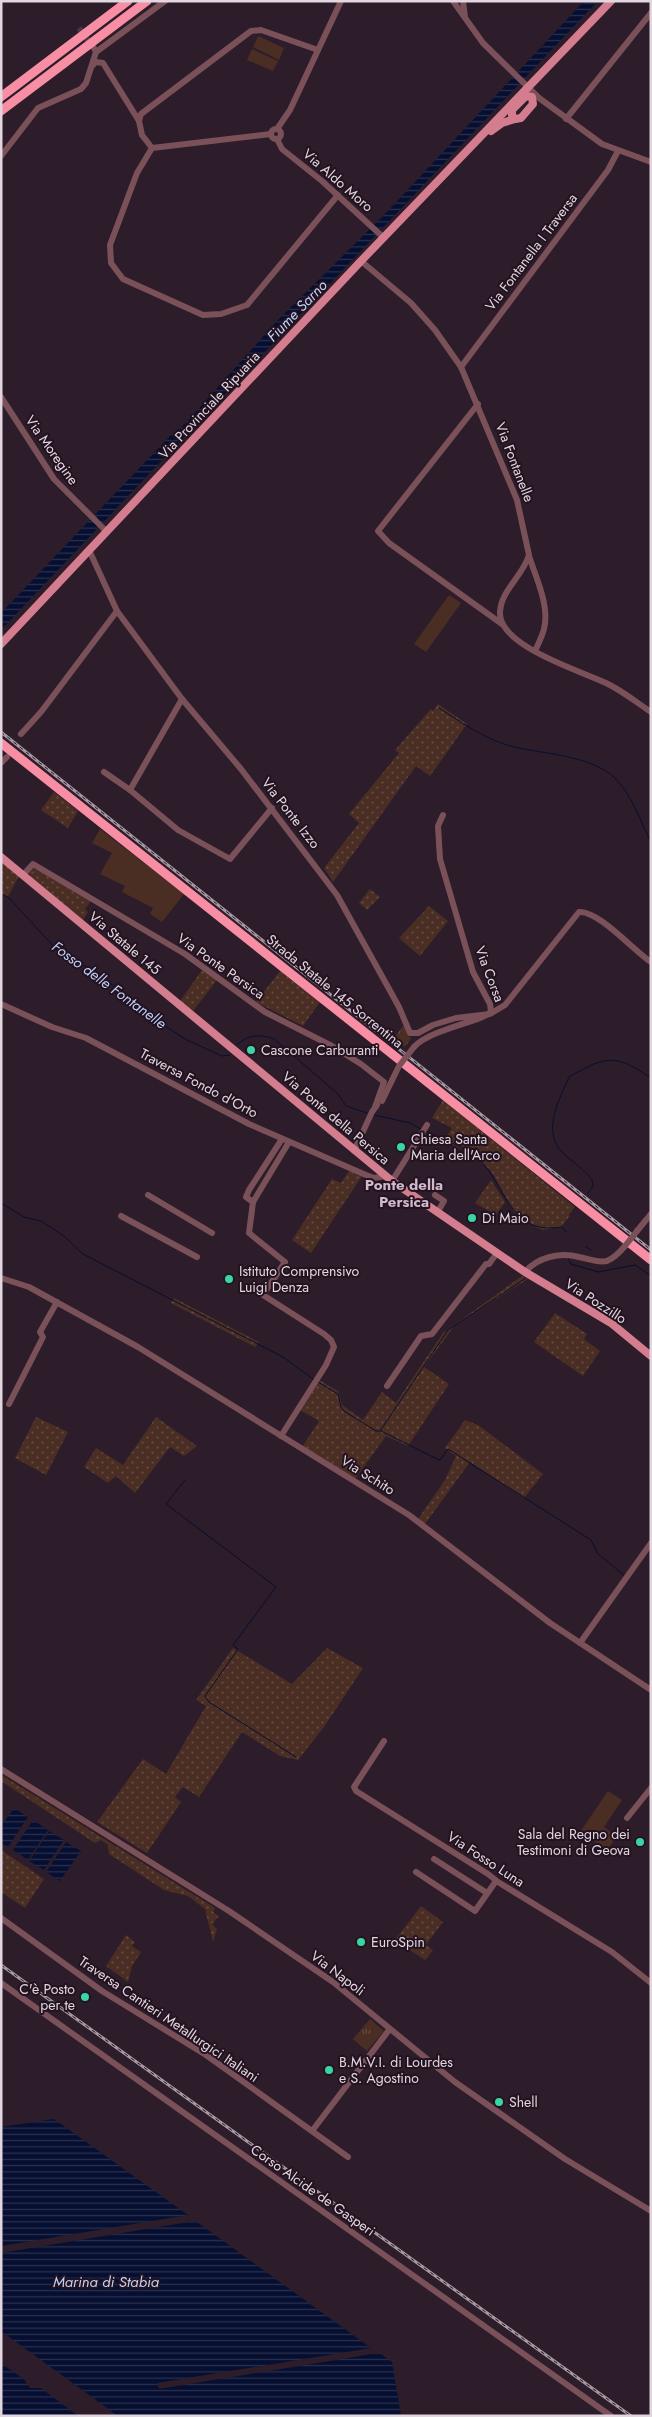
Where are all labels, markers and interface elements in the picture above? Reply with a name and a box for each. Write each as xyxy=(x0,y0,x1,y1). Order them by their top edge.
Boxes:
street label: Via Aldo Moro xyxy=(298,144,378,216)
street label: Via Fontanella I Traversa xyxy=(480,189,582,315)
water label: Fiume Sarno xyxy=(262,275,332,347)
street label: Via Provinciale Ripuaria xyxy=(154,347,264,463)
street label: Via Moregine xyxy=(21,411,83,489)
street label: Via Fontanelle xyxy=(491,419,539,505)
street label: Via Ponte Izzo xyxy=(257,773,325,853)
street label: Via Statale 145 xyxy=(85,907,165,979)
street label: Via Ponte Persica xyxy=(173,928,269,1004)
street label: Strada Statale 145 Sorrentina xyxy=(262,929,408,1053)
water label: Fosso delle Fontanelle xyxy=(47,936,171,1034)
street label: Via Corsa xyxy=(470,943,510,1005)
place label: Cascone Carburanti xyxy=(261,1040,378,1060)
street label: Traversa Fondo d'Orto xyxy=(136,1043,262,1123)
marker: Cascone Carburanti xyxy=(245,1044,257,1056)
street label: Via Ponte della Persica xyxy=(278,1067,394,1169)
place label: Chiesa Santa Maria dell'Arco xyxy=(411,1129,500,1165)
marker: Chiesa Santa Maria dell'Arco xyxy=(395,1141,407,1153)
district label: Ponte della Persica xyxy=(365,1174,443,1213)
place label: Di Maio xyxy=(482,1208,529,1228)
marker: Di Maio xyxy=(466,1212,478,1224)
place label: Istituto Comprensivo Luigi Denza xyxy=(239,1261,360,1297)
marker: Istituto Comprensivo Luigi Denza xyxy=(223,1273,235,1285)
street label: Via Pozzillo xyxy=(561,1274,631,1329)
street label: Via Schito xyxy=(337,1451,399,1500)
place label: Sala del Regno dei Testimoni di Geova xyxy=(517,1824,630,1860)
street label: Via Fosso Luna xyxy=(443,1826,529,1892)
marker: Sala del Regno dei Testimoni di Geova xyxy=(634,1836,646,1848)
place label: EuroSpin xyxy=(371,1932,425,1952)
marker: EuroSpin xyxy=(355,1936,367,1948)
street label: Via Napoli xyxy=(306,1946,370,2000)
street label: Traversa Cantieri Metallurgici Italiani xyxy=(75,1951,263,2087)
place label: C'è Posto per te xyxy=(19,1979,75,2015)
marker: C'è Posto per te xyxy=(79,1991,91,2003)
place label: B.M.V.I. di Lourdes e S. Agostino xyxy=(339,2052,453,2088)
marker: B.M.V.I. di Lourdes e S. Agostino xyxy=(323,2064,335,2076)
place label: Shell xyxy=(509,2092,538,2112)
marker: Shell xyxy=(493,2096,505,2108)
street label: Corso Alcide de Gasperi xyxy=(247,2139,379,2241)
water label: Marina di Stabia xyxy=(53,2271,160,2293)

